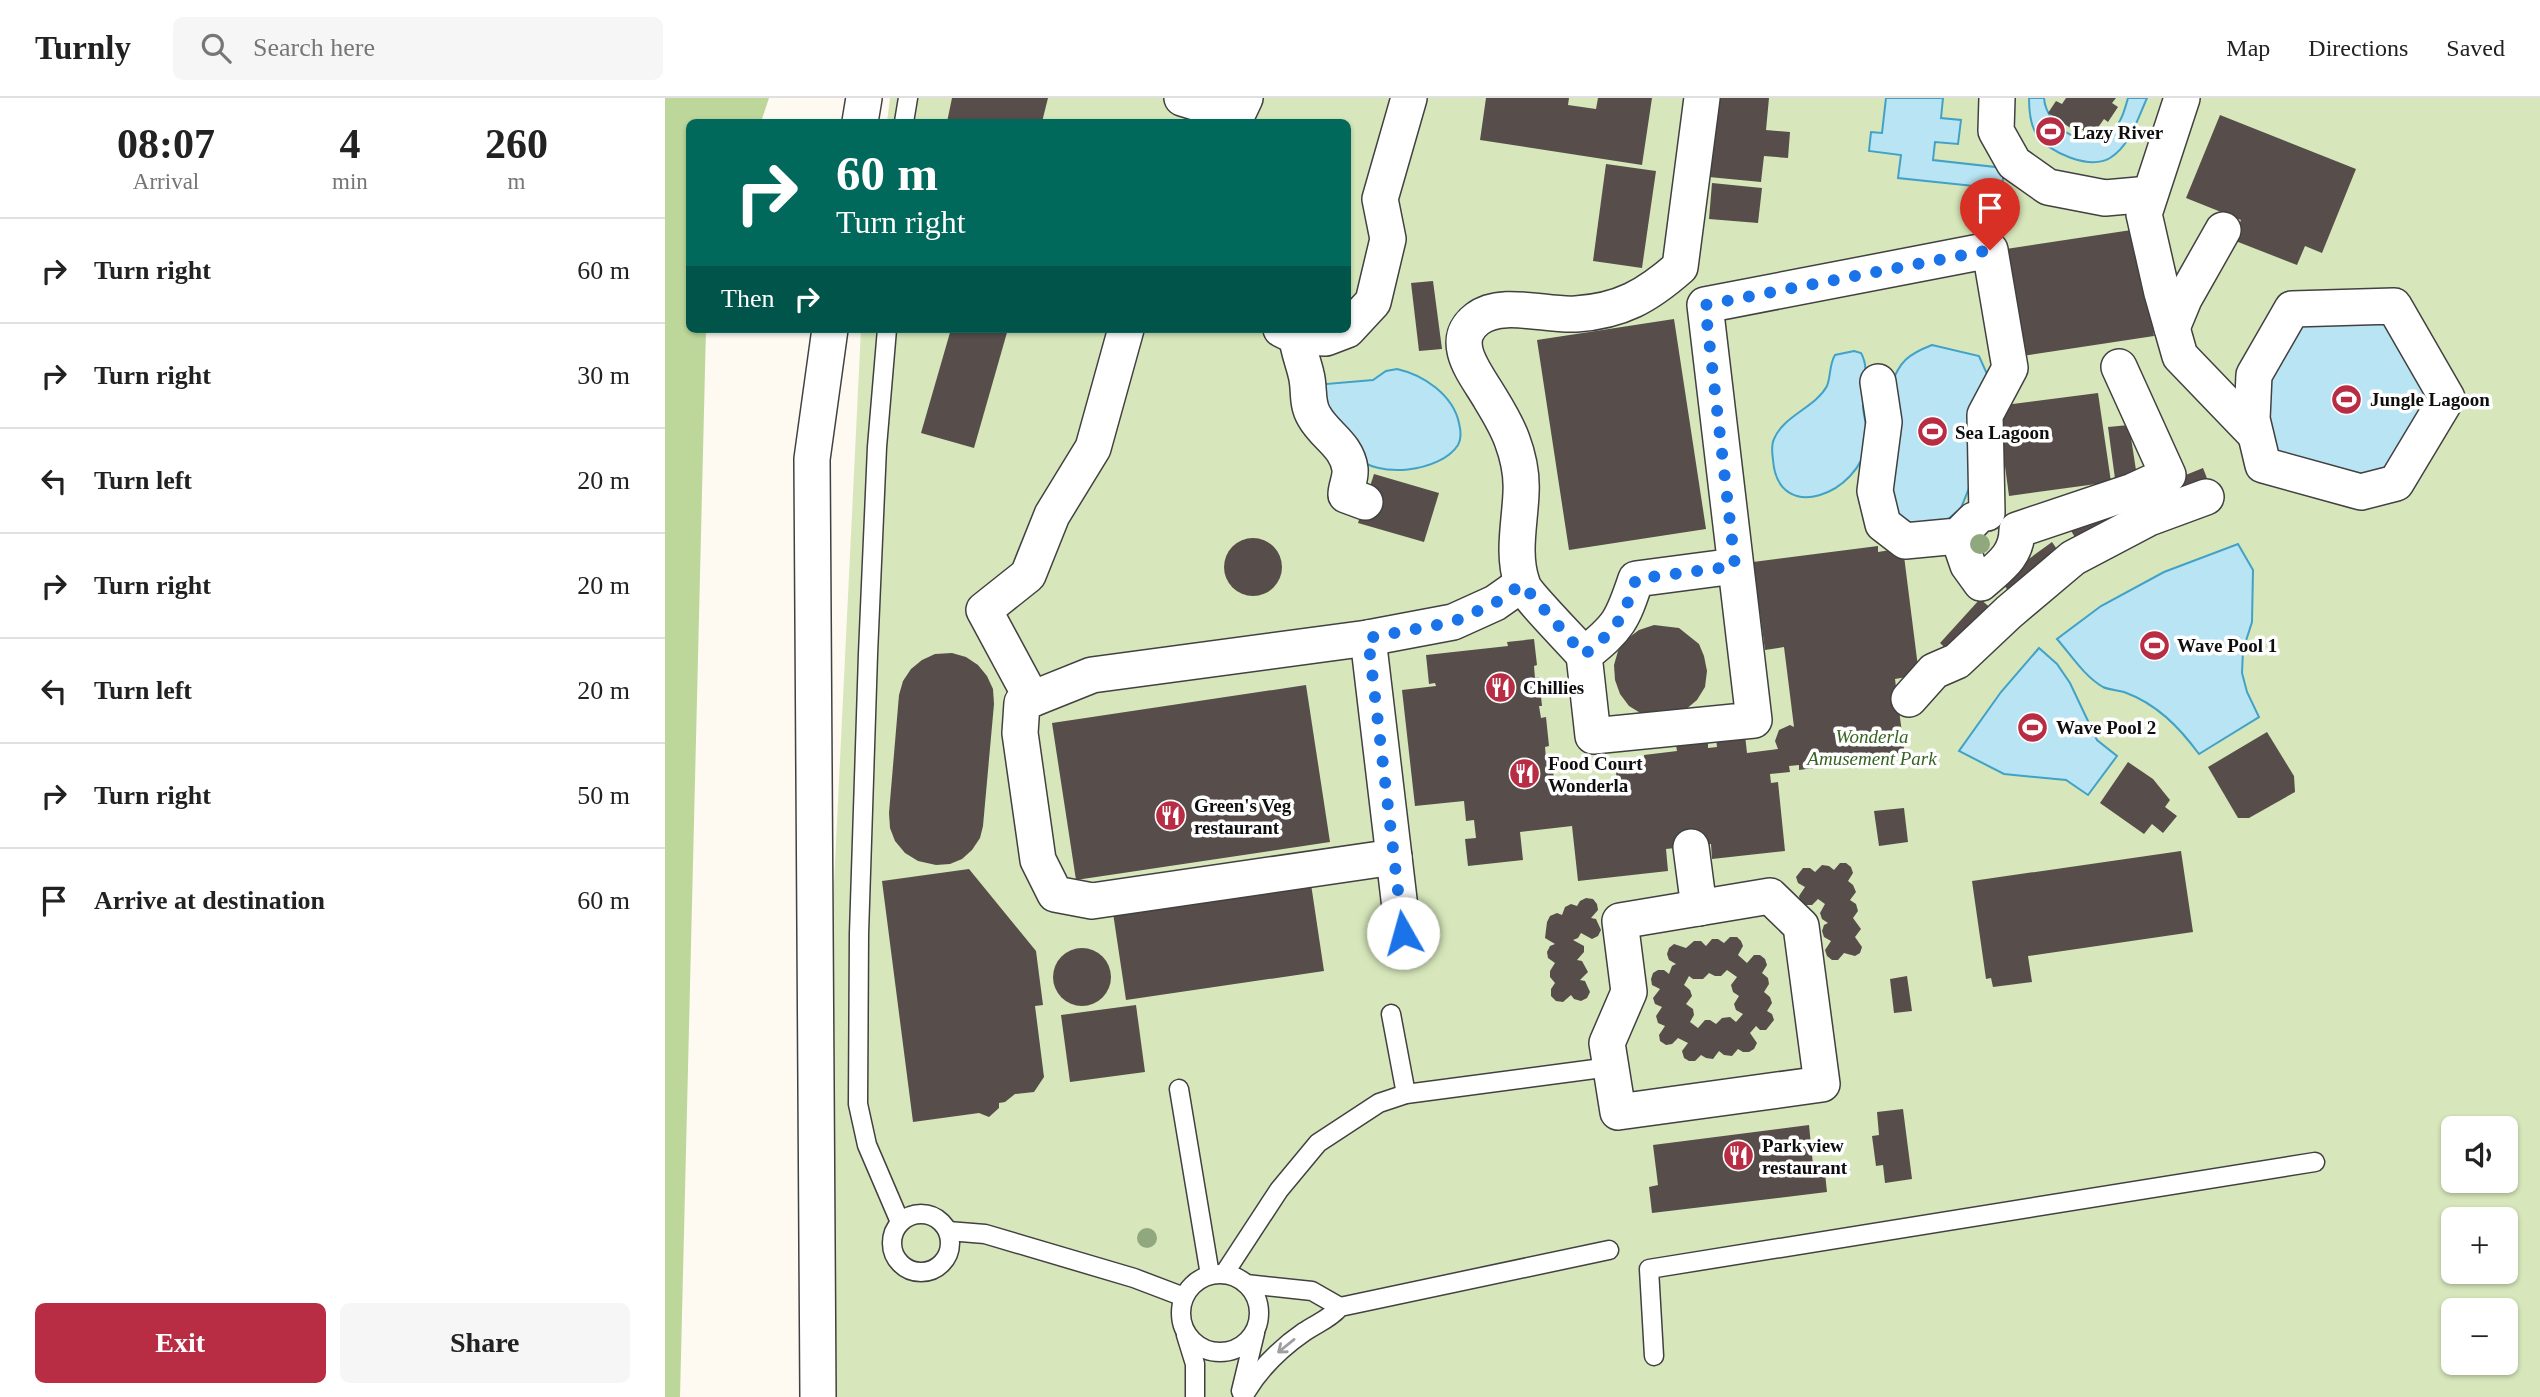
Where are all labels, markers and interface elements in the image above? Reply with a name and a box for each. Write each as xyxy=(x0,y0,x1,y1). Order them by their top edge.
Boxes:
search box xyxy=(173,17,663,80)
icon: search xyxy=(197,29,235,67)
text: Turnly xyxy=(35,30,131,66)
text: Search here xyxy=(253,33,375,62)
text: Map xyxy=(2226,35,2270,61)
text: Directions xyxy=(2308,35,2408,61)
text: Saved xyxy=(2446,35,2505,61)
sports icon: Lazy River xyxy=(2033,115,2067,149)
text: 08:07 xyxy=(117,121,215,167)
text: 4 xyxy=(339,121,360,167)
text: 260 xyxy=(485,121,548,167)
place label: Lazy River xyxy=(2073,122,2164,143)
text: 60 m xyxy=(836,146,938,201)
icon: right xyxy=(721,147,812,238)
text: Arrival xyxy=(133,169,199,194)
text: min xyxy=(332,169,368,194)
text: m xyxy=(507,169,525,194)
pin xyxy=(1960,178,2020,250)
icon: arrive xyxy=(1971,189,2009,227)
text: Turn right xyxy=(836,204,966,240)
icon: right xyxy=(35,252,73,290)
text: Turn right xyxy=(94,256,211,285)
text: 60 m xyxy=(577,256,630,285)
icon: right xyxy=(788,280,826,318)
text: Then xyxy=(721,284,774,313)
icon: right xyxy=(35,357,73,395)
text: Turn right xyxy=(94,361,211,390)
text: 30 m xyxy=(577,361,630,390)
sports icon: Jungle Lagoon xyxy=(2330,382,2364,416)
place label: Jungle Lagoon xyxy=(2370,389,2490,410)
sports icon: Sea Lagoon xyxy=(1915,415,1949,449)
place label: Sea Lagoon xyxy=(1955,422,2050,443)
icon: left xyxy=(35,462,73,500)
text: Turn left xyxy=(94,466,192,495)
text: 20 m xyxy=(577,466,630,495)
icon: right xyxy=(35,567,73,605)
text: Turn right xyxy=(94,571,211,600)
text: 20 m xyxy=(577,571,630,600)
sports icon: Wave Pool 1 xyxy=(2137,628,2171,662)
place label: Wave Pool 1 xyxy=(2177,635,2277,656)
restaurant icon: Chillies xyxy=(1483,670,1517,704)
icon: left xyxy=(35,672,73,710)
text: Turn left xyxy=(94,676,192,705)
text: 20 m xyxy=(577,676,630,705)
place label: Chillies xyxy=(1523,677,1584,698)
sports icon: Wave Pool 2 xyxy=(2016,710,2050,744)
place label: Wave Pool 2 xyxy=(2056,717,2156,738)
park label: Wonderla Amusement Park xyxy=(1805,726,1937,769)
place label: Food Court Wonderla xyxy=(1548,753,1643,796)
restaurant icon: Food Court Wonderla xyxy=(1508,757,1542,791)
icon: right xyxy=(35,777,73,815)
text: Turn right xyxy=(94,781,211,810)
text: 50 m xyxy=(577,781,630,810)
place label: Green's Veg restaurant xyxy=(1194,795,1292,838)
restaurant icon: Green's Veg restaurant xyxy=(1154,799,1188,833)
icon: arrive xyxy=(35,882,73,920)
text: Arrive at destination xyxy=(94,886,325,915)
text: 60 m xyxy=(577,886,630,915)
position arrow xyxy=(1366,896,1440,970)
map controls xyxy=(2441,1116,2518,1375)
button: sound xyxy=(2441,1116,2518,1193)
place label: Park view restaurant xyxy=(1762,1135,1848,1178)
restaurant icon: Park view restaurant xyxy=(1722,1139,1756,1173)
button: + xyxy=(2441,1207,2518,1284)
button: − xyxy=(2441,1298,2518,1375)
button: Exit xyxy=(35,1303,326,1383)
button: Share xyxy=(340,1303,630,1383)
one-way arrow xyxy=(1277,1338,1295,1354)

